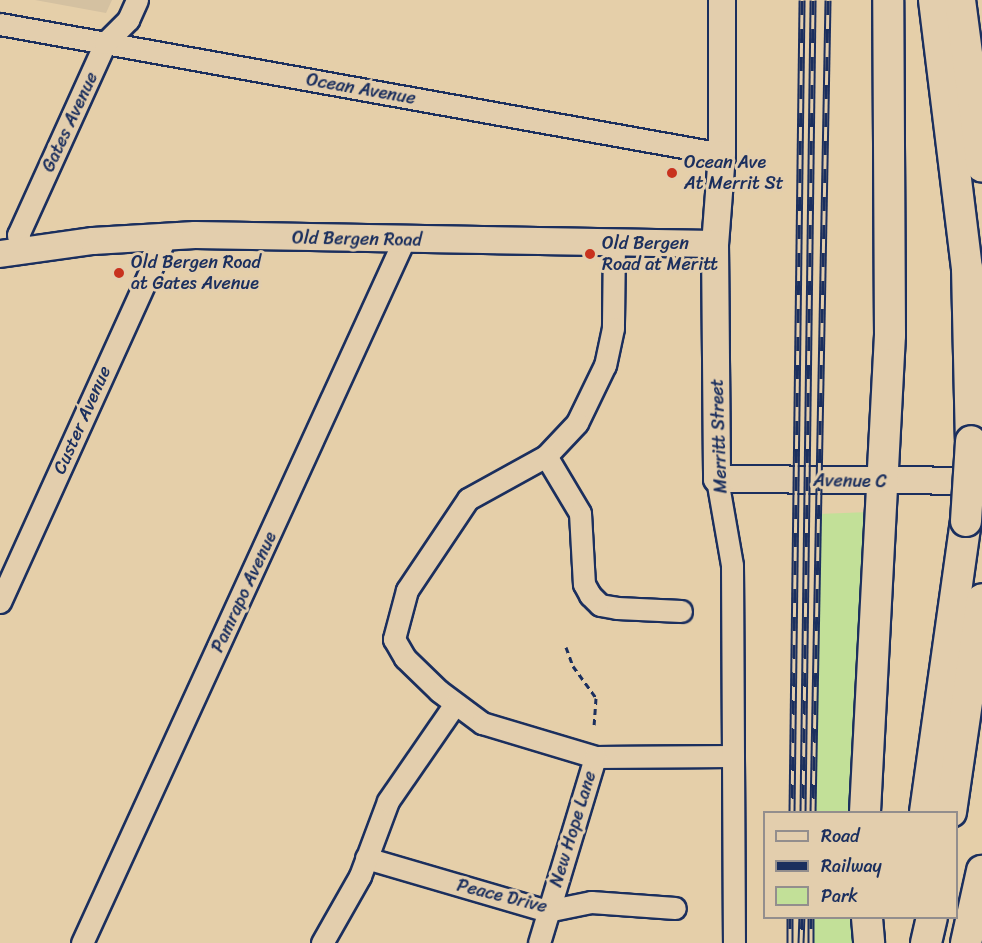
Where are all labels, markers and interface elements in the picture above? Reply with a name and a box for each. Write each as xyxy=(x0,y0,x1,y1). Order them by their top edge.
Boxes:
street label: Gates Avenue xyxy=(37,69,103,175)
street label: Ocean Avenue xyxy=(305,69,417,109)
place label: Ocean Ave At Merrit St xyxy=(684,152,783,195)
marker: Ocean Ave At Merrit St xyxy=(665,166,679,180)
street label: Old Bergen Road xyxy=(292,227,422,251)
place label: Old Bergen Road at Meritt xyxy=(602,233,718,276)
marker: Old Bergen Road at Meritt xyxy=(583,247,597,261)
place label: Old Bergen Road at Gates Avenue xyxy=(131,252,261,294)
marker: Old Bergen Road at Gates Avenue xyxy=(112,266,126,280)
street label: Custer Avenue xyxy=(49,363,115,477)
street label: Merritt Street xyxy=(706,378,732,494)
street label: Avenue C xyxy=(813,470,887,492)
street label: Pamrapo Avenue xyxy=(207,528,281,656)
street label: New Hope Lane xyxy=(545,768,601,890)
legend xyxy=(763,811,958,919)
text: Road xyxy=(821,820,860,852)
text: Railway xyxy=(821,850,882,882)
street label: Peace Drive xyxy=(455,874,549,918)
text: Park xyxy=(821,880,858,912)

